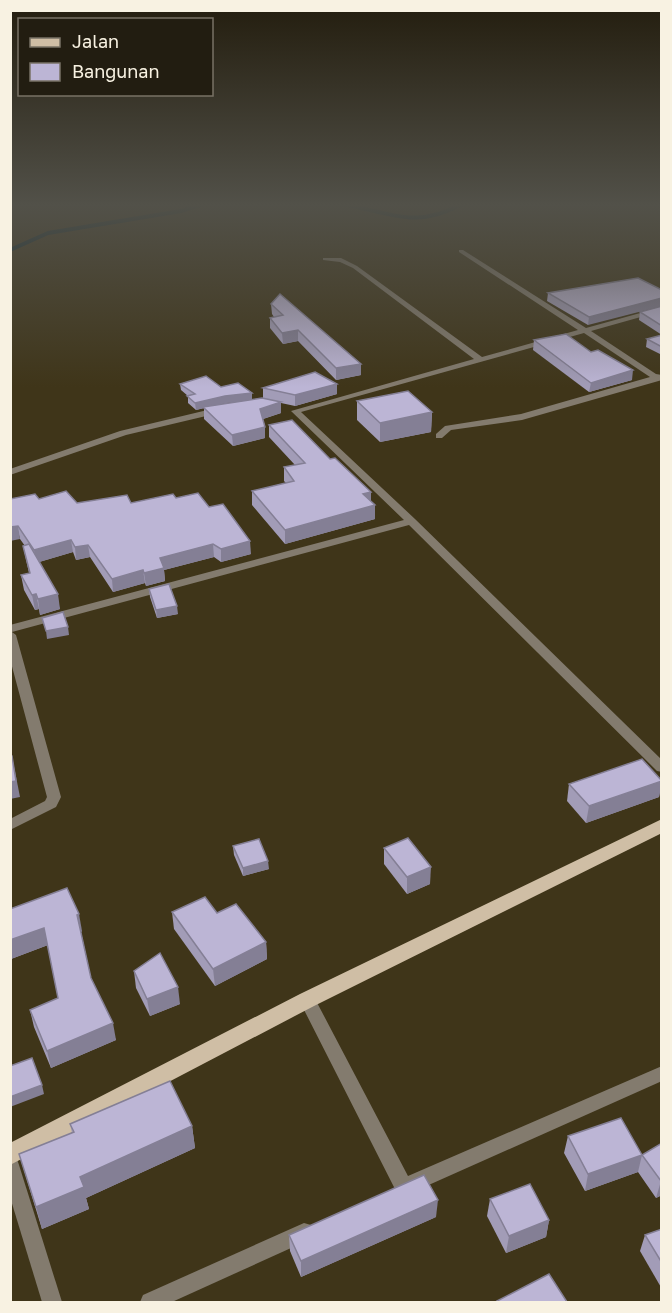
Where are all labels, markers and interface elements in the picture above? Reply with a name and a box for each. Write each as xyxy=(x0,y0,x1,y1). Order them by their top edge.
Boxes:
legend xyxy=(18,18,213,96)
text: Jalan xyxy=(72,30,119,52)
text: Bangunan xyxy=(72,60,160,82)

